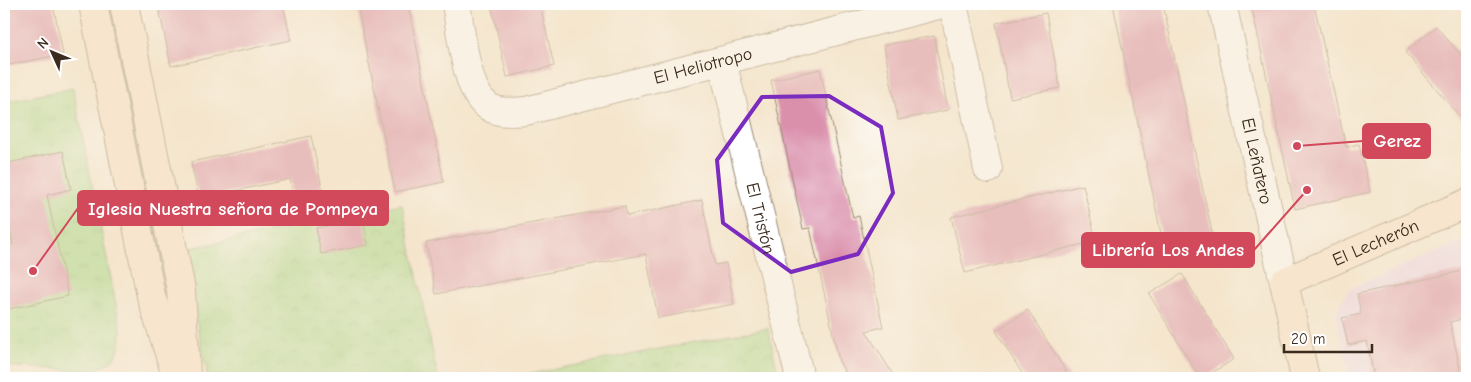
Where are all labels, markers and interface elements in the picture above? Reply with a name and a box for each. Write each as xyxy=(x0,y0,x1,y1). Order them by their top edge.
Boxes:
north arrow xyxy=(28,28,78,78)
text: N xyxy=(34,34,52,53)
street label: El Heliotropo xyxy=(651,43,754,89)
street label: El Leñatero xyxy=(1237,116,1276,206)
callout: Gerez xyxy=(1363,124,1430,158)
text: Gerez xyxy=(1373,130,1421,152)
street label: El Tristón xyxy=(741,180,779,256)
callout: Iglesia Nuestra señora de Pompeya xyxy=(78,191,388,225)
text: Iglesia Nuestra señora de Pompeya xyxy=(88,198,378,220)
street label: El Lecherón xyxy=(1329,215,1422,271)
callout: Librería Los Andes xyxy=(1082,233,1254,267)
text: Librería Los Andes xyxy=(1092,239,1244,261)
scale bar xyxy=(1284,322,1371,354)
text: 20 m xyxy=(1291,330,1325,348)

